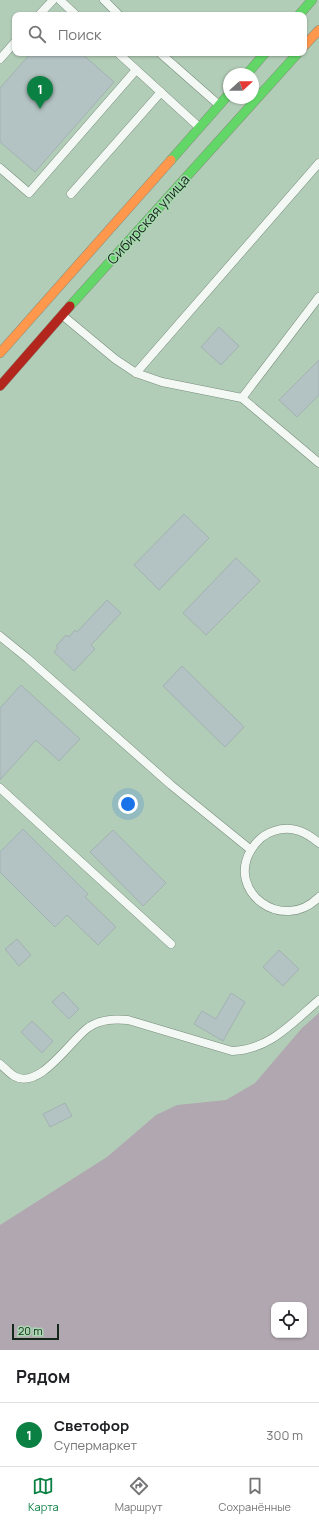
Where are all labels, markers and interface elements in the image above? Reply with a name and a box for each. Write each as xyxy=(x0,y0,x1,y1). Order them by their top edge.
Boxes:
search box xyxy=(12,12,307,56)
icon: search xyxy=(26,23,48,45)
text: Поиск xyxy=(58,24,102,45)
north arrow xyxy=(223,68,259,104)
pin: 1 xyxy=(27,76,53,109)
street label: Сибирская улица xyxy=(102,170,194,268)
your location xyxy=(118,794,138,814)
map controls xyxy=(271,1302,307,1338)
button: locate xyxy=(271,1302,307,1338)
scale bar xyxy=(12,1322,59,1341)
text: 20 m xyxy=(18,1323,43,1338)
text: Рядом xyxy=(16,1365,70,1388)
text: Светофор xyxy=(54,1415,129,1436)
text: 1 xyxy=(26,1426,32,1444)
text: 300 m xyxy=(266,1426,303,1444)
text: Супермаркет xyxy=(54,1436,137,1454)
tab: Карта xyxy=(28,1475,59,1514)
tab: Маршрут xyxy=(115,1475,163,1514)
tab: Сохранённые xyxy=(219,1475,291,1514)

